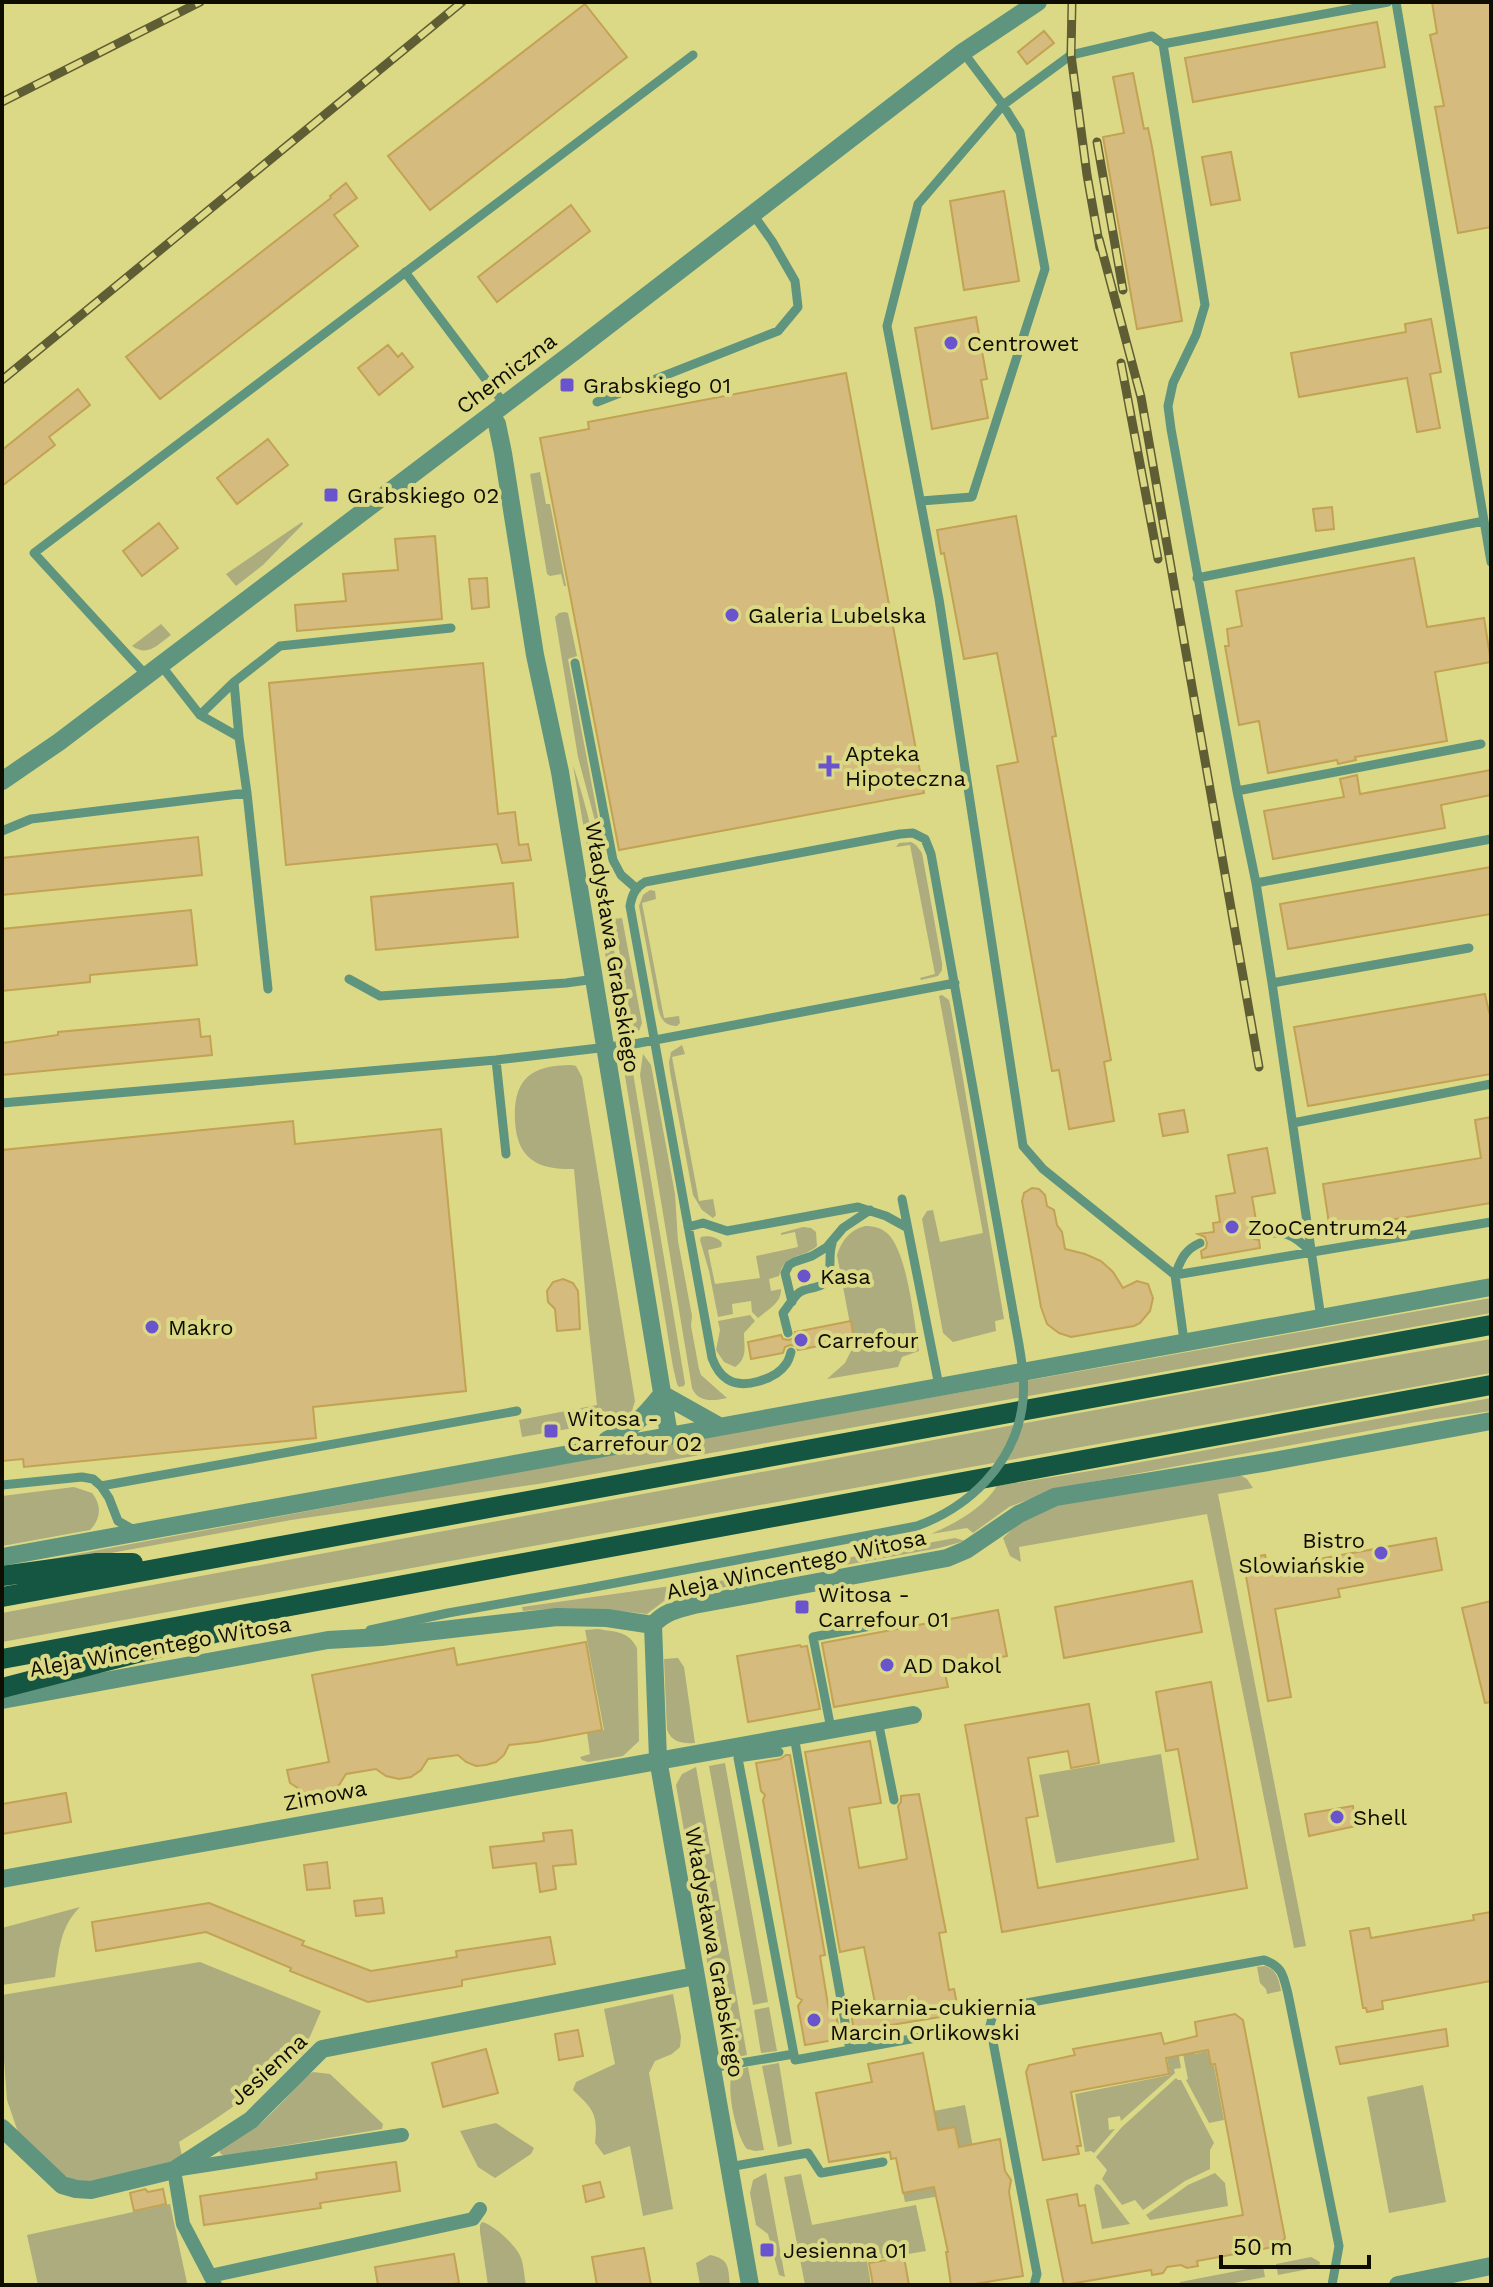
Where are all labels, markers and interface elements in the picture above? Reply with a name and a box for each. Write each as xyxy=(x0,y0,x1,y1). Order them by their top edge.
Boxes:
street label: Chemiczna xyxy=(452,328,561,419)
place label: Centrowet xyxy=(967,331,1079,356)
marker: Centrowet xyxy=(942,334,960,352)
place label: Grabskiego 01 xyxy=(583,373,731,398)
marker: Grabskiego 01 xyxy=(558,376,576,394)
place label: Grabskiego 02 xyxy=(347,483,499,508)
marker: Grabskiego 02 xyxy=(322,486,340,504)
place label: Galeria Lubelska xyxy=(748,603,926,628)
marker: Galeria Lubelska xyxy=(723,606,741,624)
place label: Apteka Hipoteczna xyxy=(845,741,966,791)
marker: Apteka Hipoteczna xyxy=(820,757,838,775)
street label: Władysława Grabskiego xyxy=(580,820,645,1075)
place label: ZooCentrum24 xyxy=(1248,1215,1407,1240)
marker: ZooCentrum24 xyxy=(1223,1218,1241,1236)
place label: Kasa xyxy=(820,1264,871,1289)
marker: Kasa xyxy=(795,1267,813,1285)
place label: Makro xyxy=(168,1315,233,1340)
marker: Makro xyxy=(143,1318,161,1336)
place label: Carrefour xyxy=(817,1328,919,1353)
marker: Carrefour xyxy=(792,1331,810,1349)
place label: Witosa - Carrefour 02 xyxy=(567,1406,702,1456)
marker: Witosa - Carrefour 02 xyxy=(542,1422,560,1440)
street label: Aleja Wincentego Witosa xyxy=(664,1525,928,1604)
place label: Bistro Slowiańskie xyxy=(1238,1528,1365,1578)
marker: Bistro Slowiańskie xyxy=(1372,1544,1390,1562)
place label: Witosa - Carrefour 01 xyxy=(818,1582,949,1632)
marker: Witosa - Carrefour 01 xyxy=(793,1598,811,1616)
street label: Aleja Wincentego Witosa xyxy=(27,1611,293,1682)
place label: AD Dakol xyxy=(903,1653,1001,1678)
marker: AD Dakol xyxy=(878,1656,896,1674)
street label: Zimowa xyxy=(281,1775,369,1816)
place label: Shell xyxy=(1353,1805,1407,1830)
marker: Shell xyxy=(1328,1808,1346,1826)
street label: Władysława Grabskiego xyxy=(680,1825,749,2079)
place label: Piekarnia-cukiernia Marcin Orlikowski xyxy=(830,1995,1036,2045)
marker: Piekarnia-cukiernia Marcin Orlikowski xyxy=(805,2011,823,2029)
street label: Jesienna xyxy=(225,2028,312,2110)
scale bar xyxy=(1221,2219,1369,2269)
text: 50 m xyxy=(1233,2233,1293,2261)
place label: Jesienna 01 xyxy=(783,2238,907,2263)
marker: Jesienna 01 xyxy=(758,2241,776,2259)

